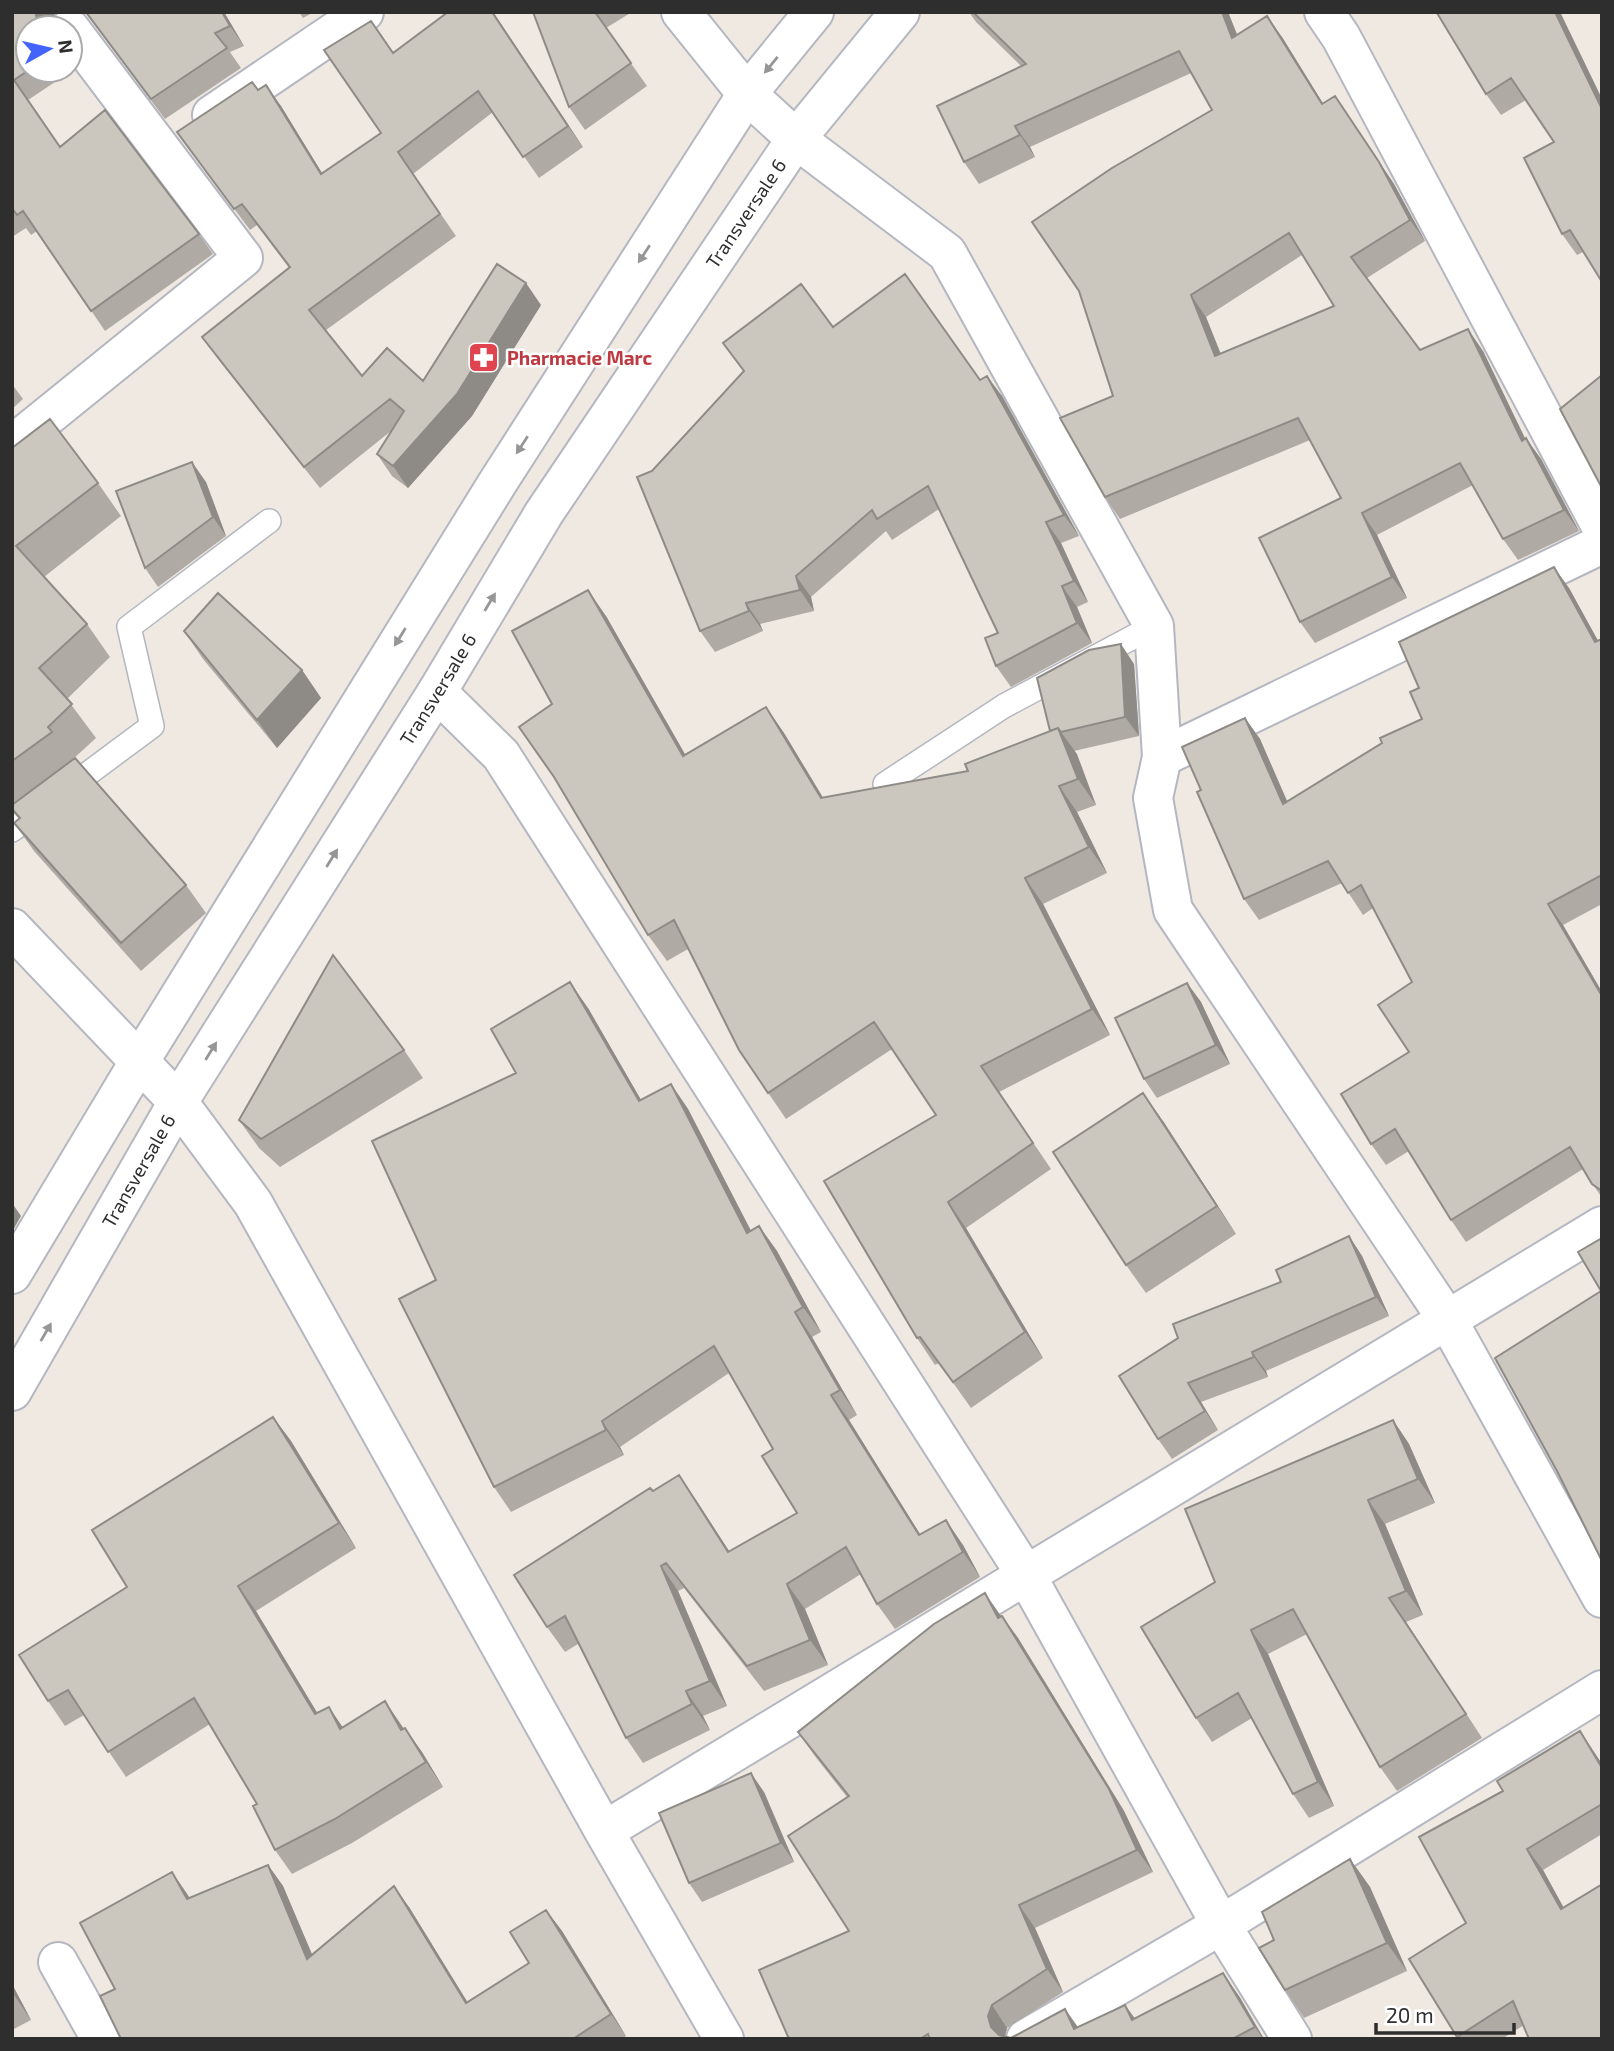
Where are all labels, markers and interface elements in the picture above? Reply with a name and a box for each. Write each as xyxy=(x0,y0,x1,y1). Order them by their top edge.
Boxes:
north arrow xyxy=(14,14,84,84)
text: N xyxy=(54,38,79,55)
one-way arrow xyxy=(763,55,778,73)
street label: Transversale 6 xyxy=(700,154,790,272)
one-way arrow xyxy=(638,244,651,263)
pharmacy icon: Pharmacie Marc xyxy=(467,341,501,375)
place label: Pharmacie Marc xyxy=(507,346,653,369)
one-way arrow xyxy=(515,436,528,455)
one-way arrow xyxy=(484,593,497,612)
one-way arrow xyxy=(393,628,406,647)
street label: Transversale 6 xyxy=(394,629,480,749)
one-way arrow xyxy=(325,848,338,868)
one-way arrow xyxy=(204,1041,217,1060)
street label: Transversale 6 xyxy=(97,1110,180,1231)
one-way arrow xyxy=(40,1322,52,1341)
scale bar xyxy=(1376,1992,1514,2036)
text: 20 m xyxy=(1386,2002,1434,2027)

